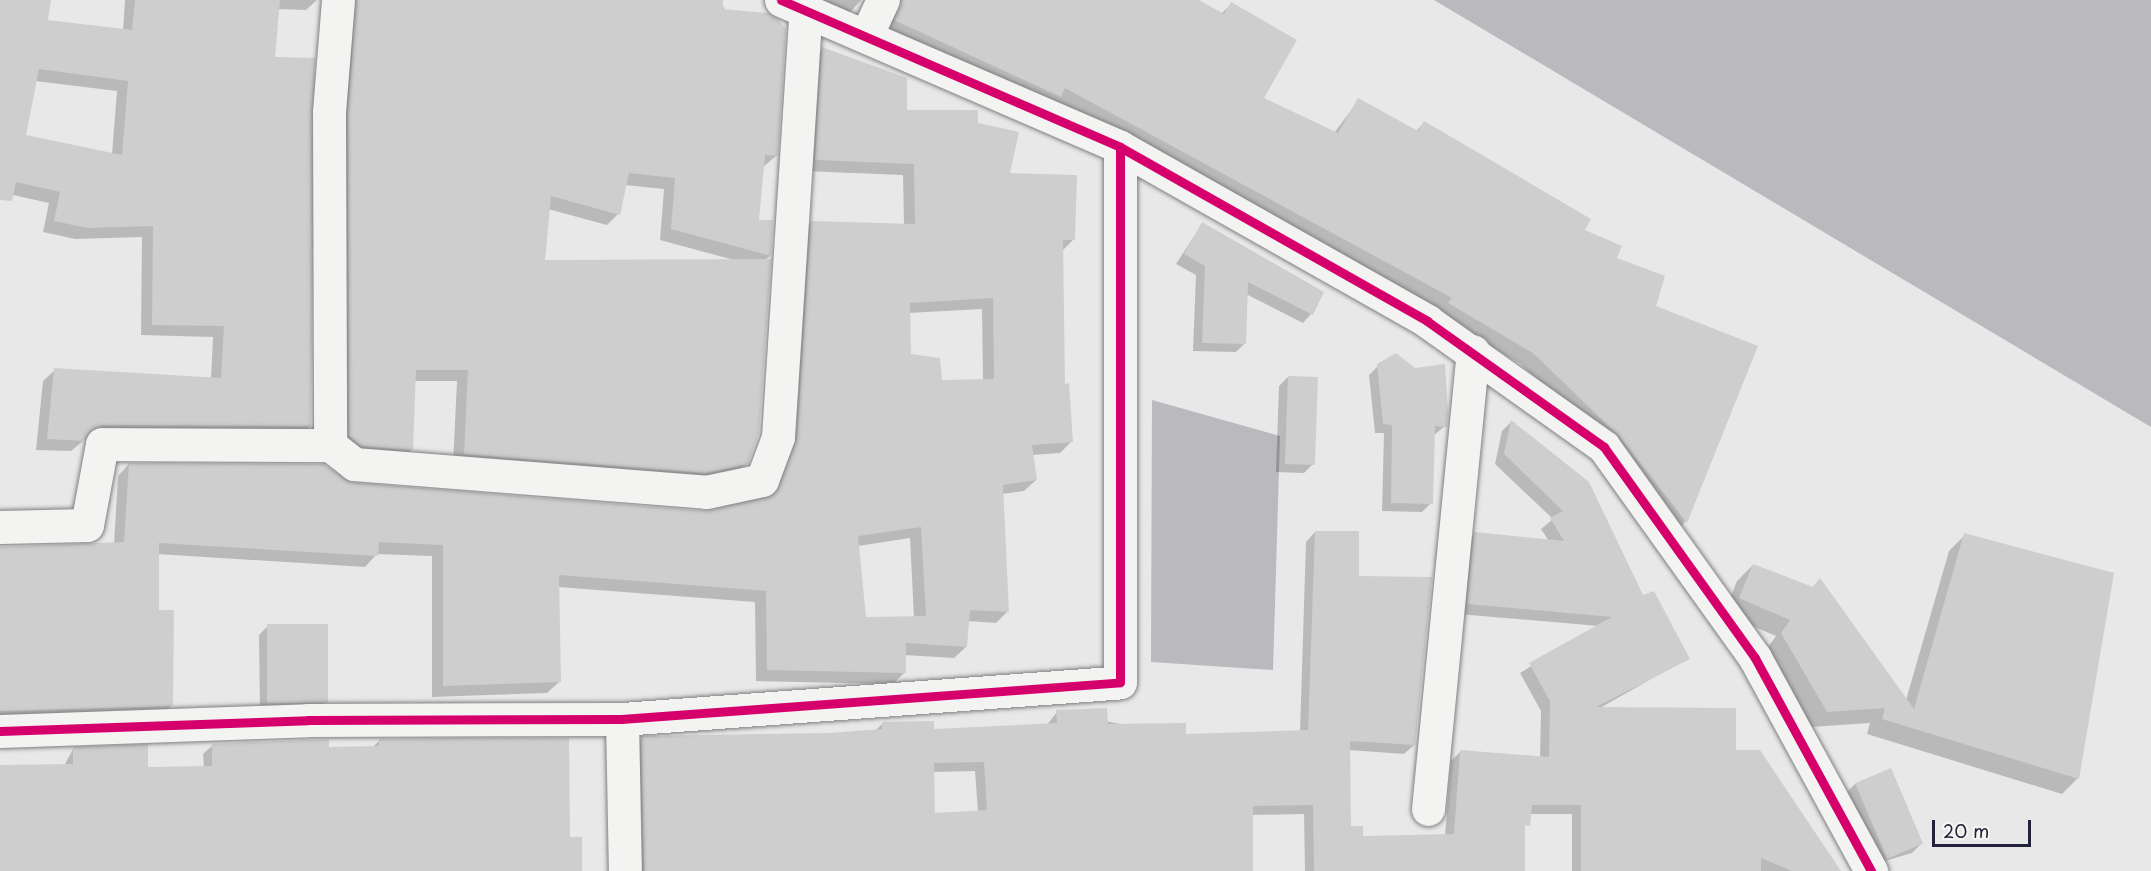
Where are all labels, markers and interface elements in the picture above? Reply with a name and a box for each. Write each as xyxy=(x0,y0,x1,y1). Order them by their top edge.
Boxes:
scale bar xyxy=(1935,808,2034,846)
text: 20 m xyxy=(1943,817,1989,844)

